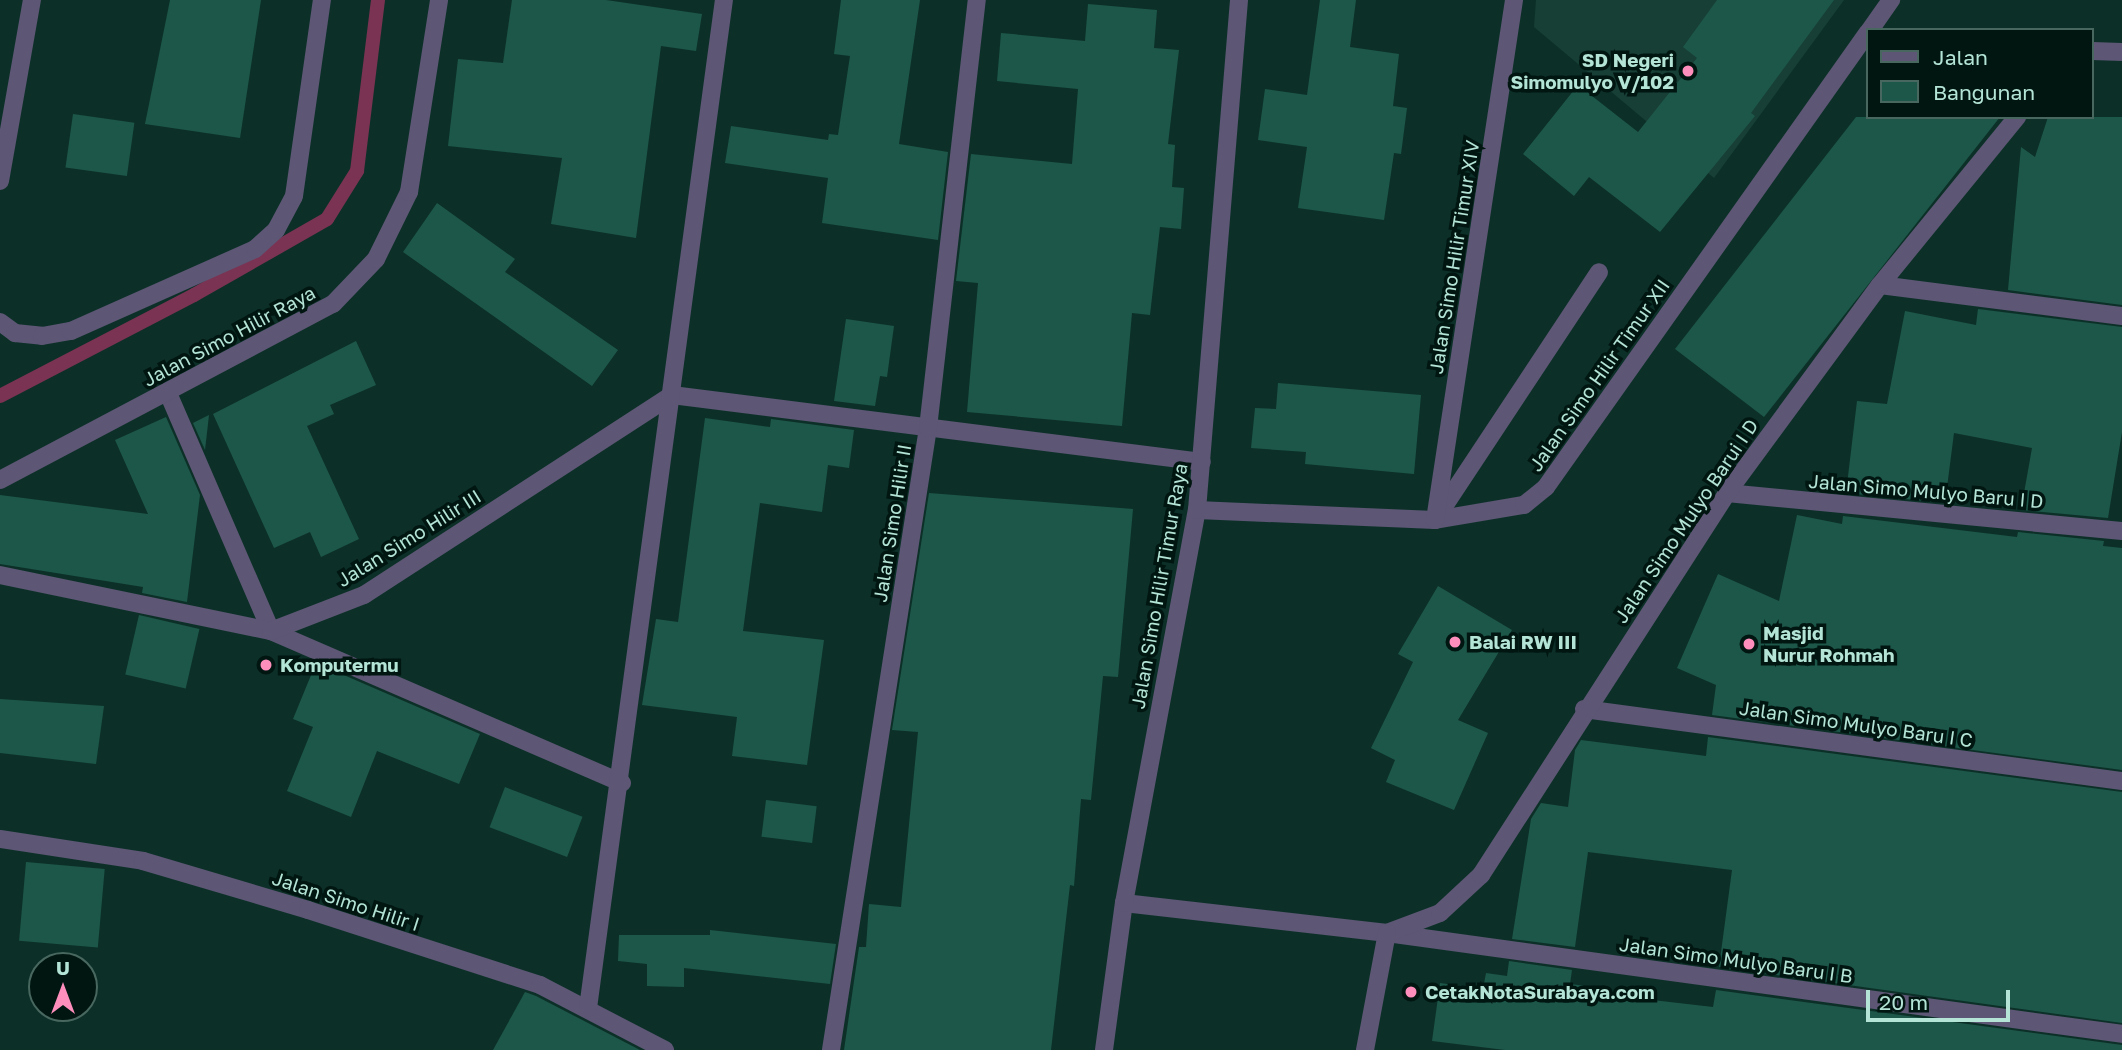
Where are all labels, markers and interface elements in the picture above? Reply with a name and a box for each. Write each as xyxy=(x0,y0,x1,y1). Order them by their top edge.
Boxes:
legend xyxy=(1867,28,2094,119)
text: Jalan xyxy=(1933,44,1988,70)
place label: SD Negeri Simomulyo V/102 xyxy=(1511,49,1674,93)
marker: SD Negeri Simomulyo V/102 xyxy=(1680,63,1696,79)
text: Bangunan xyxy=(1933,79,2035,105)
street label: Jalan Simo Hilir Timur XIV xyxy=(1424,139,1484,375)
street label: Jalan Simo Hilir Timur XII xyxy=(1524,274,1674,476)
street label: Jalan Simo Hilir Raya xyxy=(139,281,319,391)
street label: Jalan Simo Mulyo Barui I D xyxy=(1609,415,1763,627)
street label: Jalan Simo Hilir II xyxy=(868,442,916,604)
street label: Jalan Simo Hilir Timur Raya xyxy=(1126,461,1192,711)
street label: Jalan Simo Mulyo Baru I D xyxy=(1808,469,2044,513)
street label: Jalan Simo Hilir III xyxy=(333,484,485,592)
place label: Masjid Nurur Rohmah xyxy=(1763,622,1895,666)
place label: Balai RW III xyxy=(1469,631,1577,653)
marker: Balai RW III xyxy=(1447,634,1463,650)
marker: Masjid Nurur Rohmah xyxy=(1741,636,1757,652)
place label: Komputermu xyxy=(280,654,399,676)
marker: Komputermu xyxy=(258,657,274,673)
street label: Jalan Simo Mulyo Baru I C xyxy=(1738,696,1974,752)
street label: Jalan Simo Hilir I xyxy=(269,866,423,936)
street label: Jalan Simo Mulyo Baru I B xyxy=(1618,932,1854,988)
north arrow xyxy=(28,952,98,1022)
text: U xyxy=(56,956,70,979)
scale bar xyxy=(1870,976,2014,1020)
place label: CetakNotaSurabaya.com xyxy=(1425,981,1655,1003)
marker: CetakNotaSurabaya.com xyxy=(1403,984,1419,1000)
text: 20 m xyxy=(1879,989,1928,1015)

